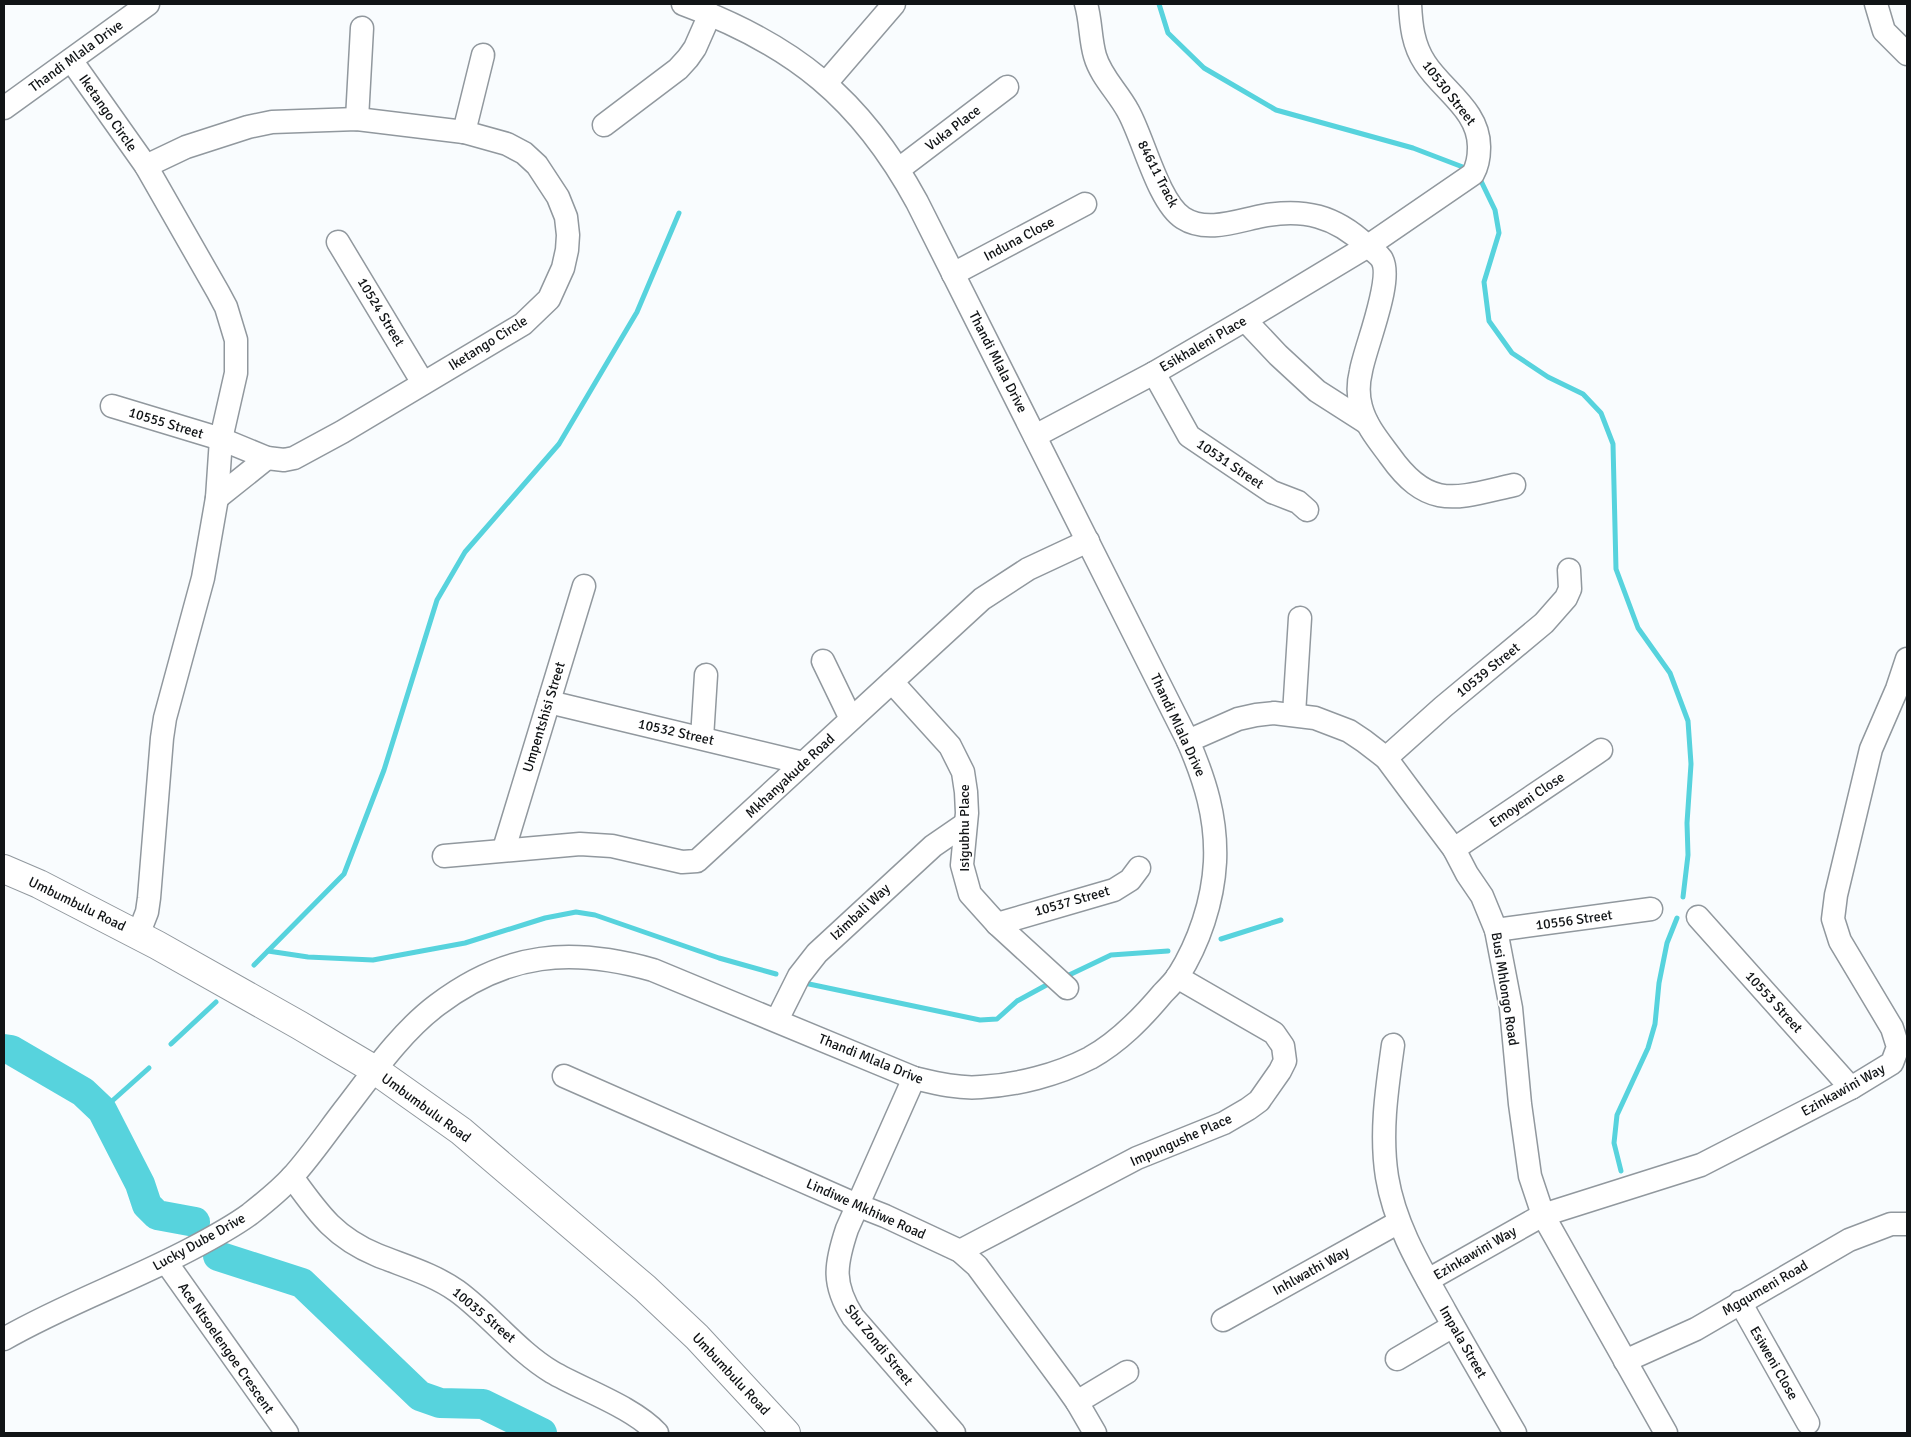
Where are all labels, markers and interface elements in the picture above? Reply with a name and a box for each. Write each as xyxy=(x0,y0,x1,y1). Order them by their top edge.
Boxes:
street label: Thandi Mlala Drive xyxy=(26,16,126,96)
street label: 10530 Street xyxy=(1418,57,1480,129)
street label: Iketango Circle xyxy=(75,71,141,155)
street label: Vuka Place xyxy=(922,102,984,154)
street label: 84611 Track xyxy=(1134,138,1182,210)
street label: Induna Close xyxy=(981,213,1057,265)
street label: 10524 Street xyxy=(354,274,408,350)
street label: Thandi Mlala Drive xyxy=(965,308,1031,416)
street label: Iketango Circle xyxy=(445,312,531,374)
street label: Esikhaleni Place xyxy=(1156,312,1250,376)
street label: 10555 Street xyxy=(127,404,206,442)
street label: 10531 Street xyxy=(1193,435,1267,493)
street label: 10539 Street xyxy=(1453,639,1523,701)
street label: Umpentshisi Street xyxy=(519,660,569,774)
street label: Thandi Mlala Drive xyxy=(1147,671,1209,779)
street label: 10532 Street xyxy=(636,715,716,749)
street label: Mkhanyakude Road xyxy=(742,730,838,822)
street label: Emoyeni Close xyxy=(1486,769,1568,831)
street label: Isigubhu Place xyxy=(956,784,973,872)
street label: Umbumbulu Road xyxy=(25,873,129,935)
street label: Izimbali Way xyxy=(827,880,894,944)
street label: 10537 Street xyxy=(1032,882,1112,920)
street label: 10556 Street xyxy=(1535,906,1614,934)
street label: Busi Mhlongo Road xyxy=(1488,931,1522,1047)
street label: 10553 Street xyxy=(1742,968,1806,1037)
street label: Thandi Mlala Drive xyxy=(816,1030,926,1088)
street label: Ezinkawini Way xyxy=(1798,1060,1888,1120)
street label: Umbumbulu Road xyxy=(378,1070,474,1146)
street label: Impungushe Place xyxy=(1128,1110,1234,1170)
street label: Lindiwe Mkhiwe Road xyxy=(804,1175,928,1243)
street label: Lucky Dube Drive xyxy=(150,1210,248,1274)
street label: Ezinkawini Way xyxy=(1430,1222,1520,1284)
street label: Inhlwathi Way xyxy=(1270,1243,1352,1299)
street label: Mgqumeni Road xyxy=(1719,1257,1811,1319)
street label: Ace Ntsoelengoe Crescent xyxy=(174,1279,278,1417)
street label: 10035 Street xyxy=(449,1284,519,1346)
street label: Sbu Zondi Street xyxy=(841,1301,917,1389)
street label: Impala Street xyxy=(1435,1303,1491,1381)
street label: Esiweni Close xyxy=(1746,1323,1802,1403)
street label: Umbumbulu Road xyxy=(688,1329,774,1419)

